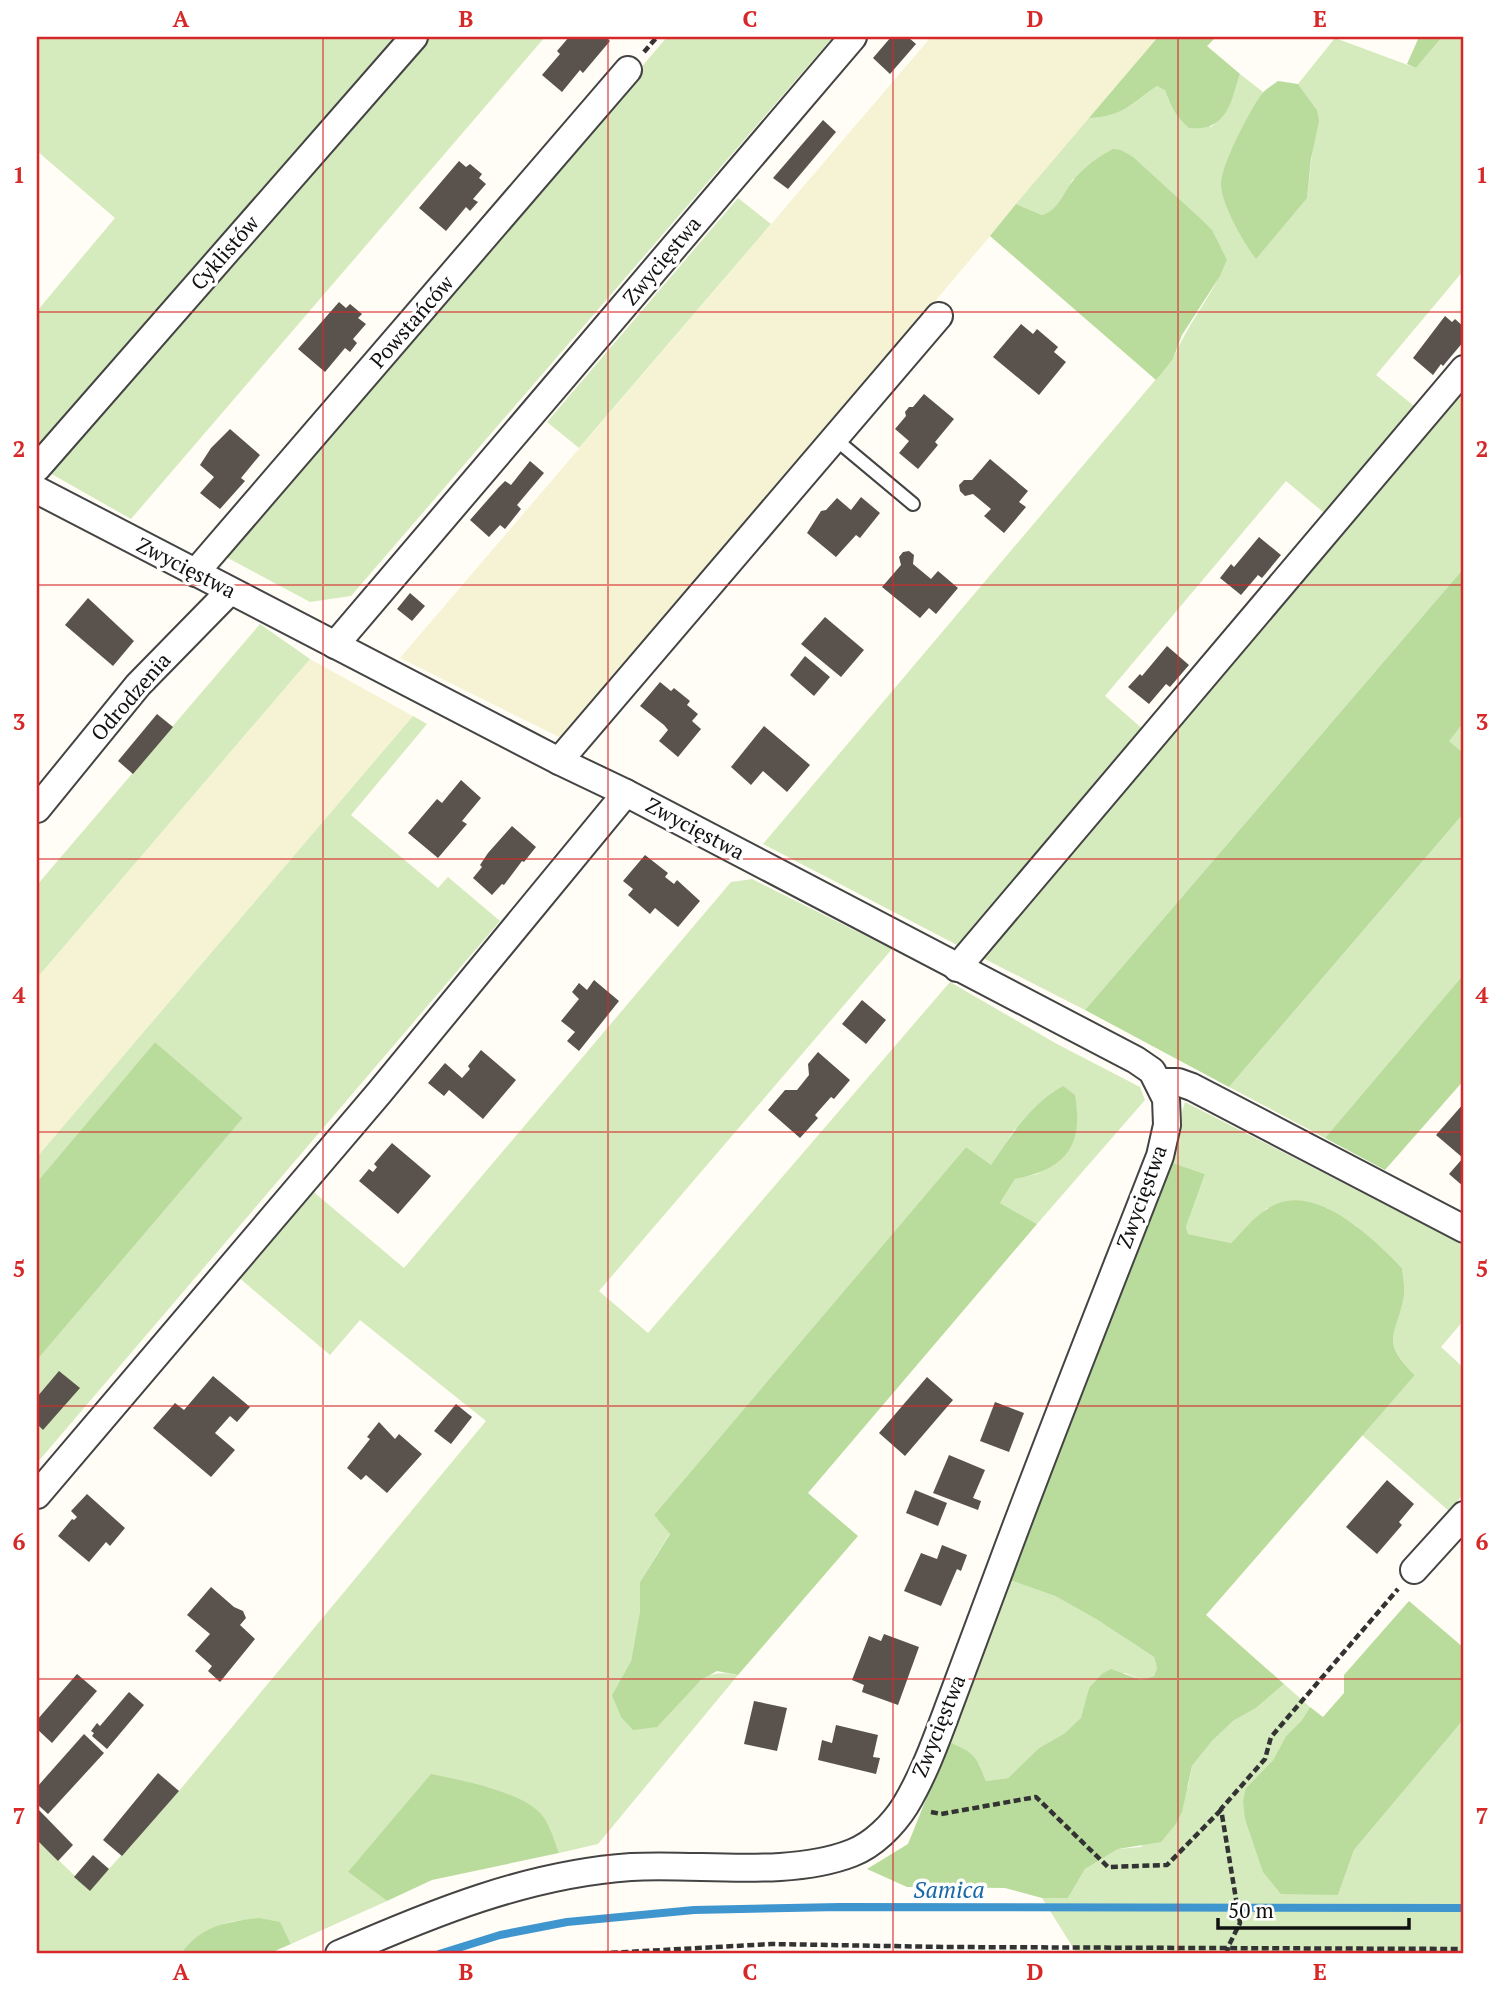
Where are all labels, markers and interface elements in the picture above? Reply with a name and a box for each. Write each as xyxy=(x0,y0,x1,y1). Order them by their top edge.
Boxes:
text: A xyxy=(173,3,190,34)
text: B xyxy=(459,3,474,34)
text: C xyxy=(743,3,758,34)
text: D xyxy=(1027,3,1044,34)
text: E xyxy=(1313,3,1327,34)
text: 1 xyxy=(13,159,26,190)
text: 1 xyxy=(1476,159,1489,190)
street label: Cyklistów xyxy=(184,208,265,296)
street label: Zwycięstwa xyxy=(616,210,707,311)
street label: Powstańców xyxy=(363,268,460,374)
text: 2 xyxy=(13,433,26,464)
text: 2 xyxy=(1476,433,1489,464)
street label: Zwycięstwa xyxy=(132,530,241,604)
street label: Odrodzenia xyxy=(84,646,177,746)
text: 3 xyxy=(13,706,26,737)
text: 3 xyxy=(1476,706,1489,737)
street label: Zwycięstwa xyxy=(641,790,750,866)
text: 4 xyxy=(13,979,26,1010)
text: 4 xyxy=(1476,979,1489,1010)
street label: Zwycięstwa xyxy=(1109,1141,1173,1252)
text: 5 xyxy=(13,1253,26,1284)
text: 5 xyxy=(1476,1253,1489,1284)
text: 6 xyxy=(13,1526,26,1557)
text: 6 xyxy=(1476,1526,1489,1557)
street label: Zwycięstwa xyxy=(905,1670,971,1781)
text: 7 xyxy=(13,1800,26,1831)
text: 7 xyxy=(1476,1800,1489,1831)
water label: Samica xyxy=(913,1874,985,1905)
scale bar xyxy=(1218,1886,1408,1930)
text: 50 m xyxy=(1228,1896,1274,1924)
text: A xyxy=(173,1956,190,1987)
text: B xyxy=(459,1956,474,1987)
text: C xyxy=(743,1956,758,1987)
text: D xyxy=(1027,1956,1044,1987)
text: E xyxy=(1313,1956,1327,1987)

